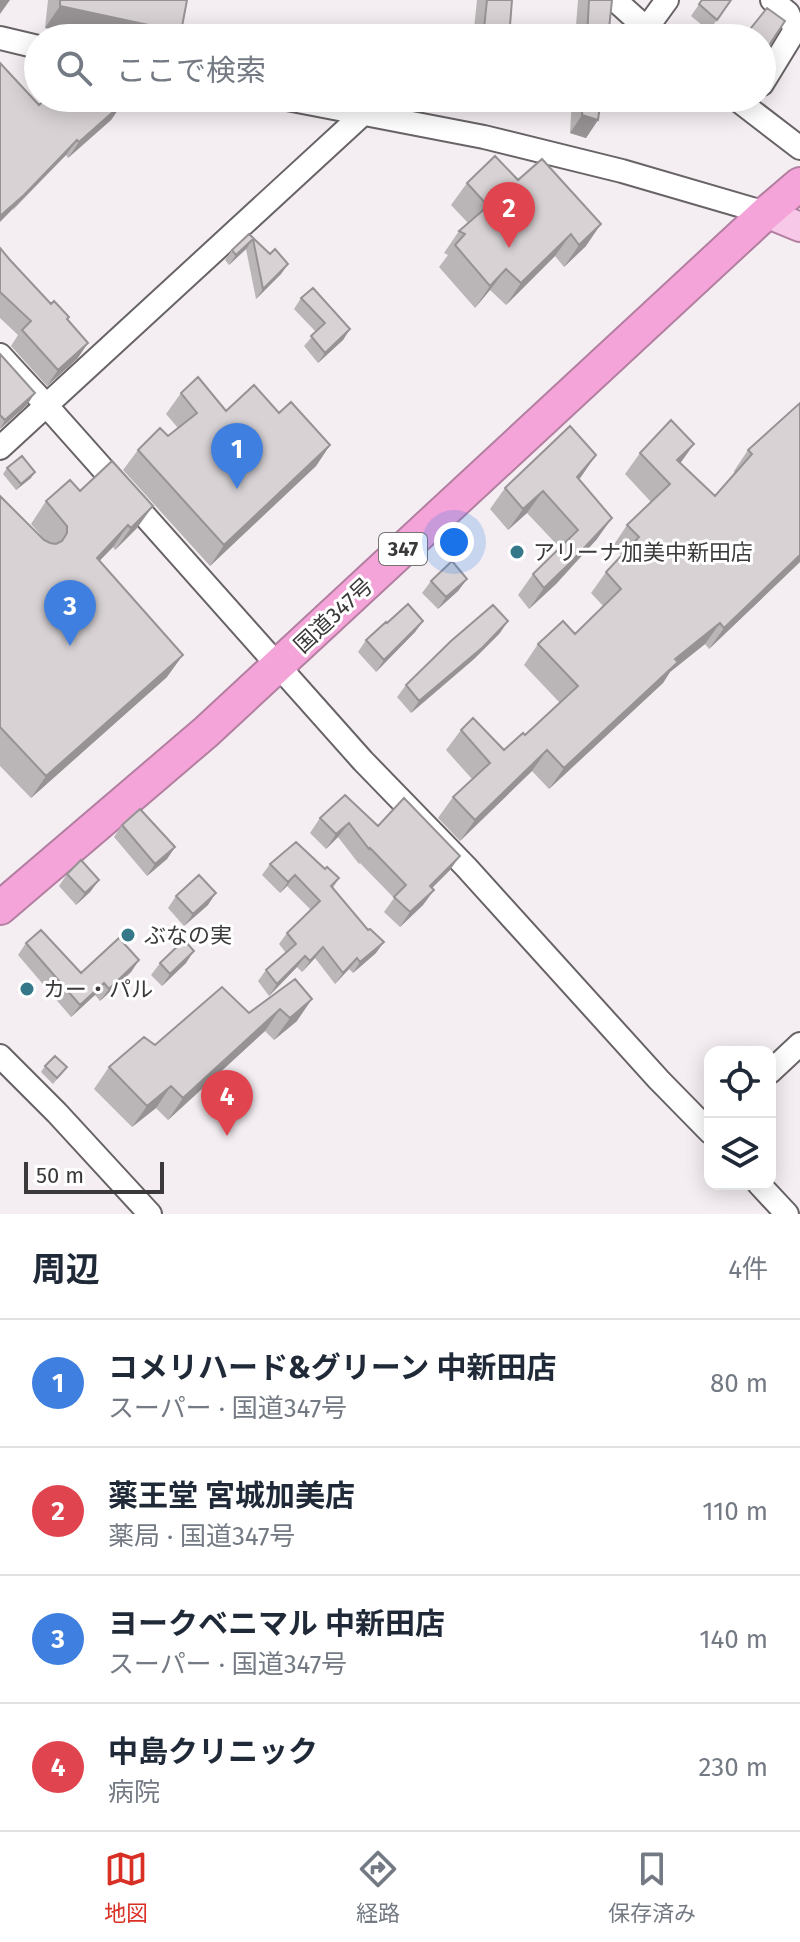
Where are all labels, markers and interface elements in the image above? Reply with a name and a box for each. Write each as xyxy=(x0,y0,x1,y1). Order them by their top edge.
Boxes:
search box xyxy=(24,24,776,112)
icon: search xyxy=(52,46,96,90)
text: ここで検索 xyxy=(116,53,266,89)
pin: 2 xyxy=(483,182,535,248)
pin: 1 xyxy=(211,423,263,489)
your location xyxy=(434,522,474,562)
road number: 347 xyxy=(379,533,427,565)
place label: アリーナ加美中新田店 xyxy=(533,539,753,566)
marker: アリーナ加美中新田店 xyxy=(508,543,526,561)
street label: 国道347号 xyxy=(288,572,378,659)
pin: 3 xyxy=(44,580,96,646)
place label: ぶなの実 xyxy=(144,922,232,949)
marker: ぶなの実 xyxy=(119,926,137,944)
place label: カー・パル xyxy=(43,976,153,1003)
marker: カー・パル xyxy=(18,980,36,998)
map controls xyxy=(704,1046,776,1190)
button: locate xyxy=(704,1046,776,1118)
pin: 4 xyxy=(201,1070,253,1136)
button: layers xyxy=(704,1118,776,1190)
scale bar xyxy=(24,1158,164,1194)
text: 50 m xyxy=(36,1162,84,1189)
text: 周辺 xyxy=(32,1249,100,1290)
text: 4件 xyxy=(728,1254,768,1285)
text: コメリハード&グリーン 中新田店 xyxy=(108,1350,556,1386)
text: 1 xyxy=(52,1368,64,1399)
text: 80 m xyxy=(710,1368,768,1399)
text: スーパー · 国道347号 xyxy=(108,1393,347,1424)
text: 薬王堂 宮城加美店 xyxy=(108,1478,355,1514)
text: 2 xyxy=(51,1496,65,1527)
text: 110 m xyxy=(702,1496,768,1527)
text: 薬局 · 国道347号 xyxy=(108,1521,296,1552)
text: ヨークベニマル 中新田店 xyxy=(108,1606,445,1642)
text: 3 xyxy=(51,1624,65,1655)
text: 140 m xyxy=(699,1624,768,1655)
text: スーパー · 国道347号 xyxy=(108,1649,347,1680)
text: 中島クリニック xyxy=(108,1734,318,1770)
text: 4 xyxy=(51,1752,65,1783)
text: 230 m xyxy=(699,1752,768,1783)
text: 病院 xyxy=(108,1777,160,1808)
tab: 地図 xyxy=(104,1847,148,1927)
tab: 経路 xyxy=(356,1847,400,1927)
tab: 保存済み xyxy=(608,1847,696,1927)

